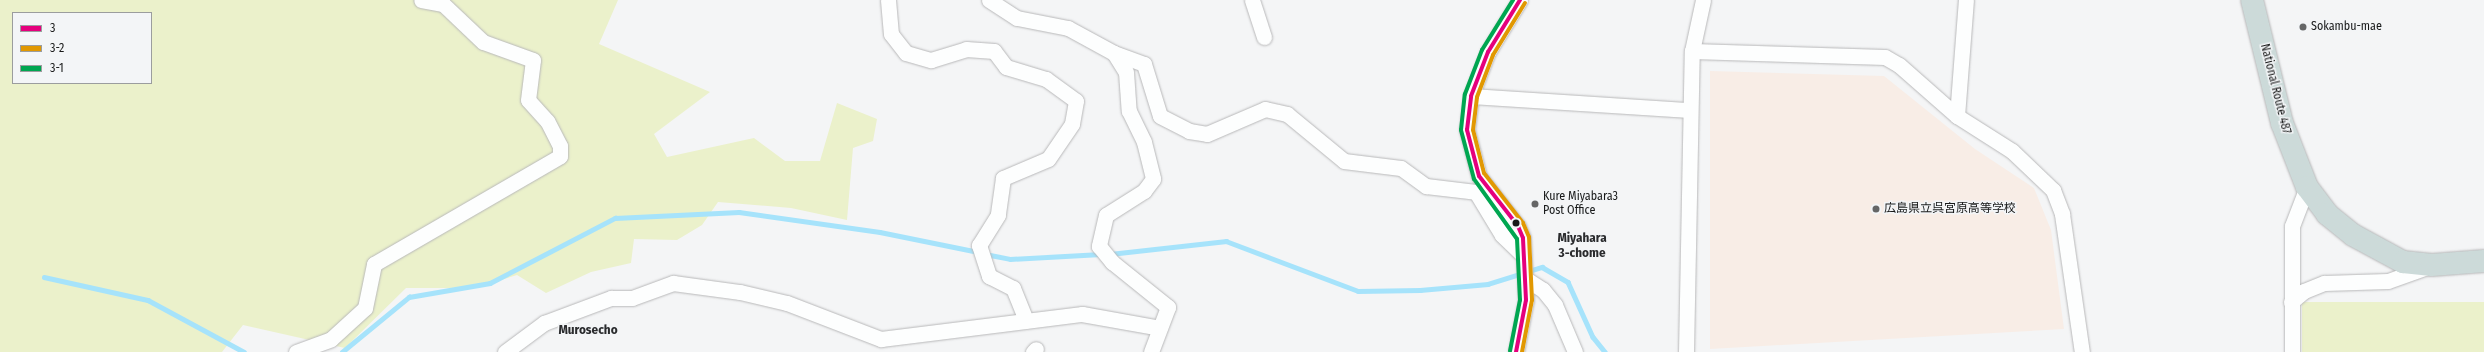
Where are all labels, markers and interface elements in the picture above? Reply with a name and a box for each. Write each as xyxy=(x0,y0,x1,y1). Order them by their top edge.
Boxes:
legend xyxy=(12,12,152,84)
place label: Sokambu-mae xyxy=(2311,20,2382,34)
text: 3 xyxy=(50,21,55,35)
marker: Sokambu-mae xyxy=(2298,22,2308,32)
text: 3-2 xyxy=(50,41,64,55)
street label: National Route 487 xyxy=(2257,42,2293,136)
text: 3-1 xyxy=(50,61,64,75)
place label: Kure Miyabara3 Post Office xyxy=(1543,190,1618,218)
marker: Kure Miyabara3 Post Office xyxy=(1530,199,1540,209)
place label: 広島県立呉宮原高等学校 xyxy=(1884,202,2016,216)
marker: 広島県立呉宮原高等学校 xyxy=(1871,204,1881,214)
unlabelled marker xyxy=(1511,218,1521,228)
district label: Miyahara 3-chome xyxy=(1557,231,1607,262)
district label: Murosecho xyxy=(558,322,618,338)

